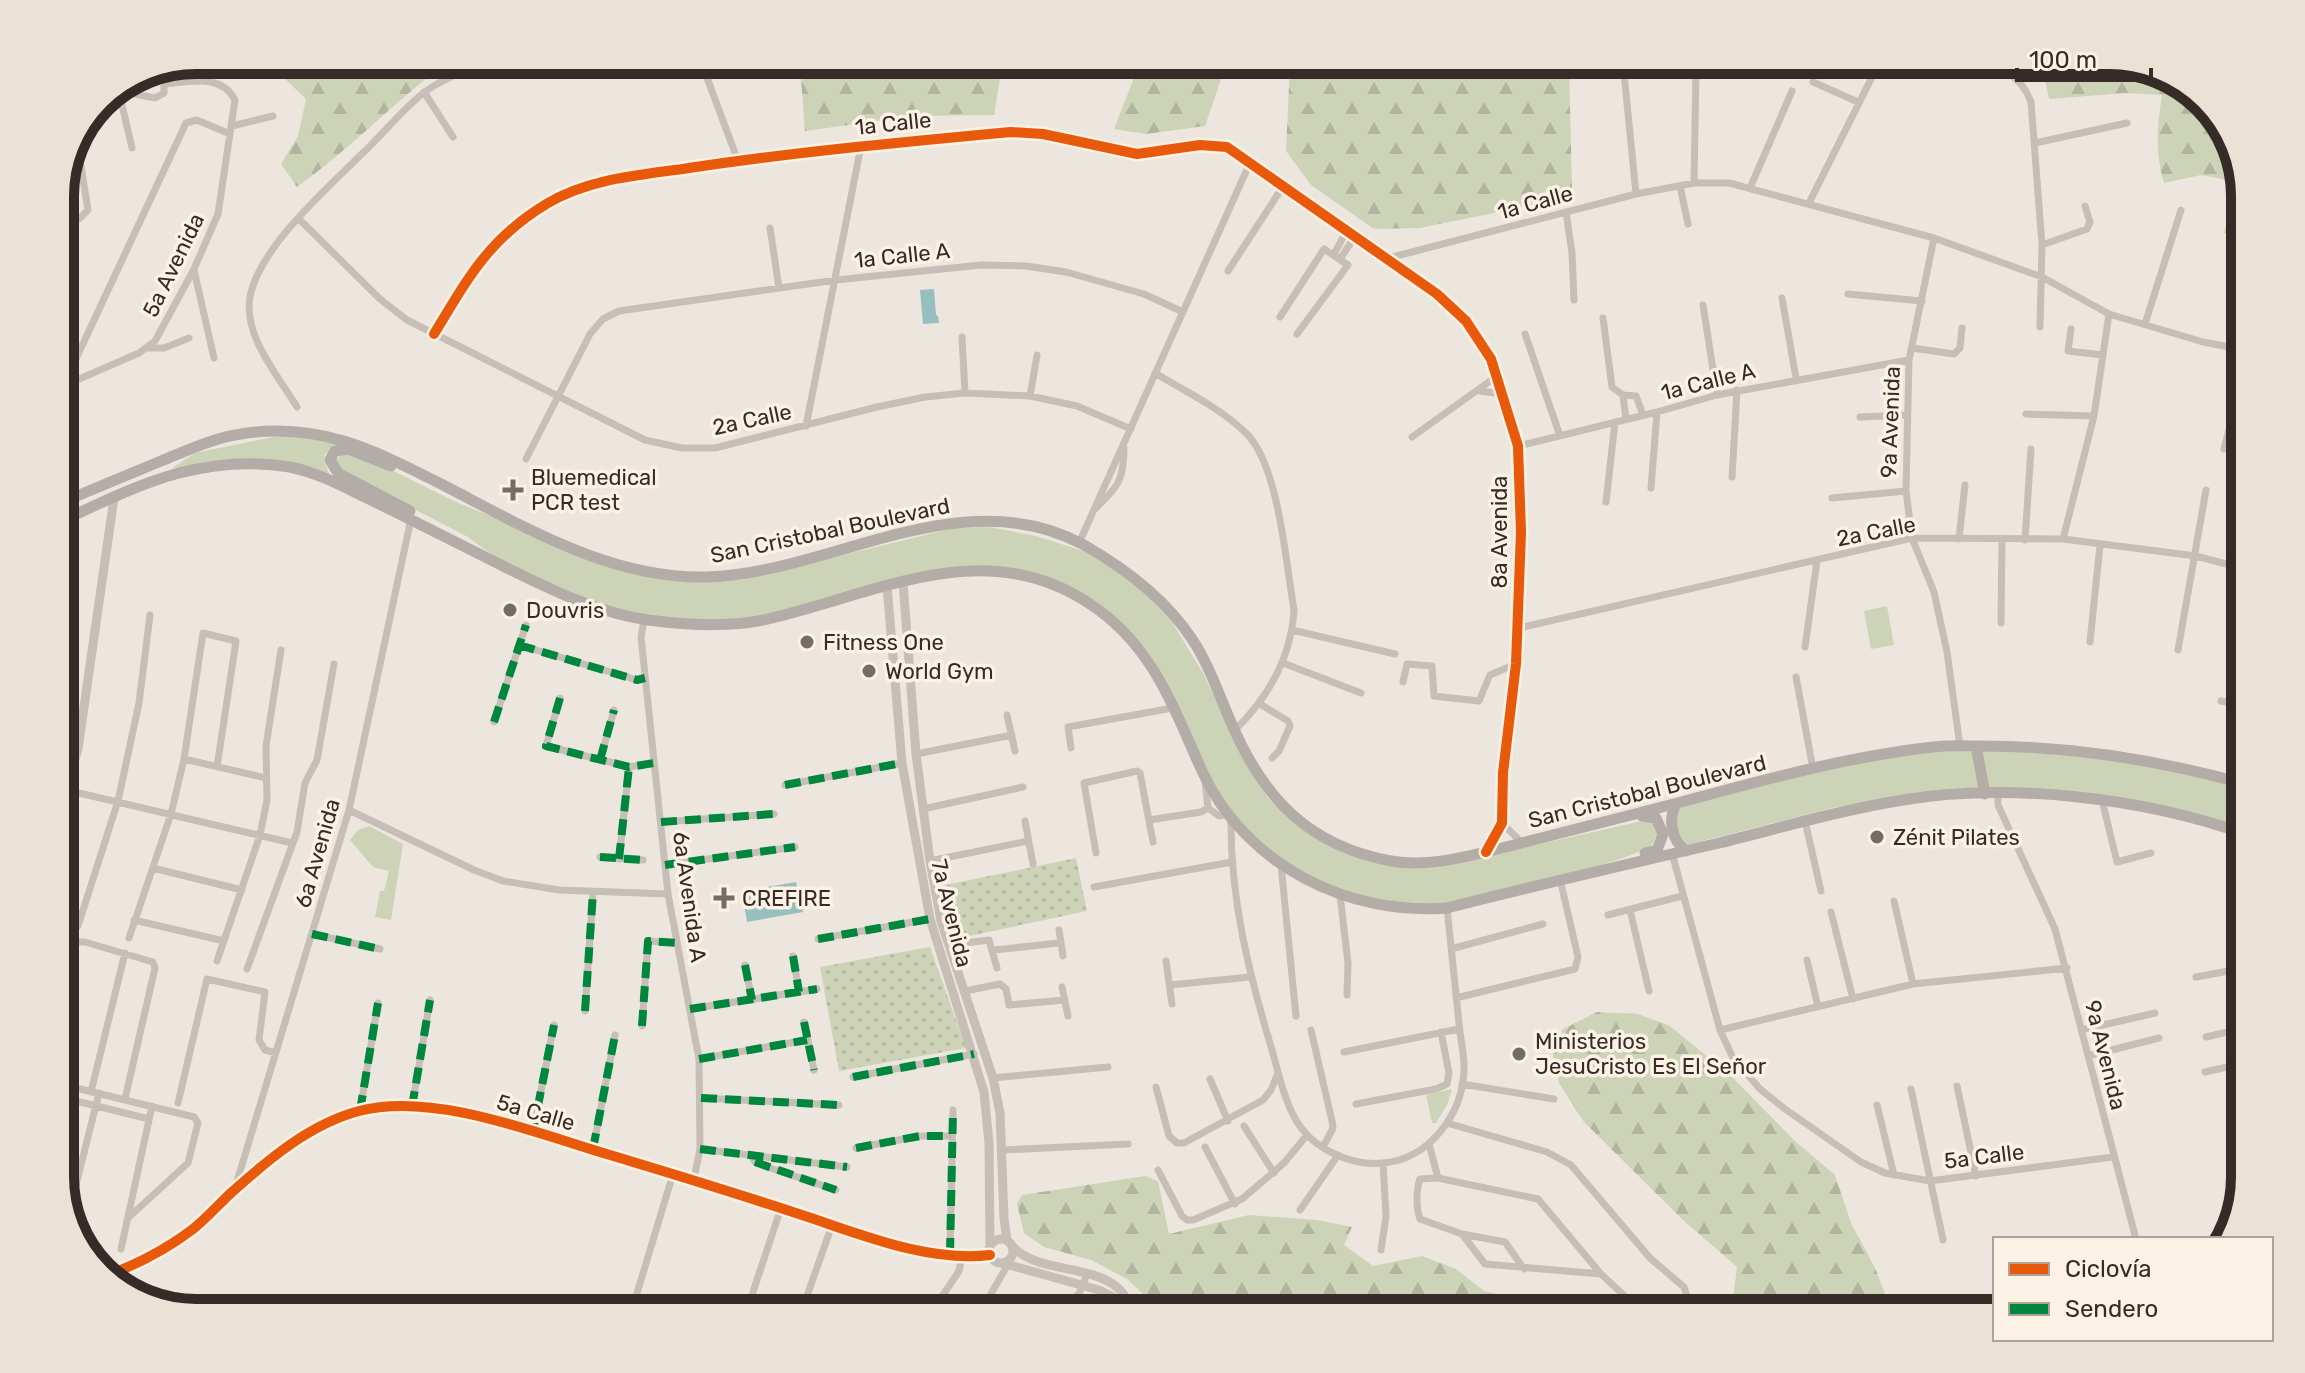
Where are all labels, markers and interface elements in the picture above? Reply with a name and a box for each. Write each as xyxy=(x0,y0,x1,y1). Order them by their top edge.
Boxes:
scale bar xyxy=(2017,32,2151,82)
text: 100 m xyxy=(2029,46,2097,74)
street label: 1a Calle xyxy=(853,106,933,141)
street label: 1a Calle xyxy=(1495,180,1576,225)
street label: 5a Avenida xyxy=(137,209,210,322)
street label: 1a Calle A xyxy=(853,237,952,274)
street label: 1a Calle A xyxy=(1658,357,1758,406)
street label: 9a Avenida xyxy=(1875,366,1906,478)
street label: 2a Calle xyxy=(710,398,794,441)
place label: Bluemedical PCR test xyxy=(531,464,657,516)
street label: 8a Avenida xyxy=(1486,476,1513,589)
marker: Bluemedical PCR test xyxy=(502,479,524,501)
street label: San Cristobal Boulevard xyxy=(708,492,952,569)
street label: 2a Calle xyxy=(1834,511,1918,552)
place label: Douvris xyxy=(526,597,604,624)
marker: Douvris xyxy=(501,601,519,619)
place label: Fitness One xyxy=(823,629,944,656)
marker: Fitness One xyxy=(798,633,816,651)
place label: World Gym xyxy=(885,658,994,685)
marker: World Gym xyxy=(860,662,878,680)
street label: San Cristobal Boulevard xyxy=(1525,749,1769,834)
street label: 6a Avenida xyxy=(289,795,346,911)
place label: Zénit Pilates xyxy=(1893,824,2020,851)
marker: Zénit Pilates xyxy=(1868,828,1886,846)
street label: 6a Avenida A xyxy=(667,830,712,964)
street label: 7a Avenida xyxy=(925,856,978,970)
place label: CREFIRE xyxy=(742,885,831,912)
marker: CREFIRE xyxy=(713,887,735,909)
street label: 9a Avenida xyxy=(2079,997,2132,1113)
place label: Ministerios JesuCristo Es El Señor xyxy=(1535,1028,1767,1080)
marker: Ministerios JesuCristo Es El Señor xyxy=(1510,1045,1528,1063)
street label: 5a Calle xyxy=(493,1088,578,1137)
street label: 5a Calle xyxy=(1943,1138,2026,1175)
legend xyxy=(1993,1237,2273,1341)
text: Ciclovía xyxy=(2065,1255,2152,1283)
text: Sendero xyxy=(2065,1295,2158,1323)

